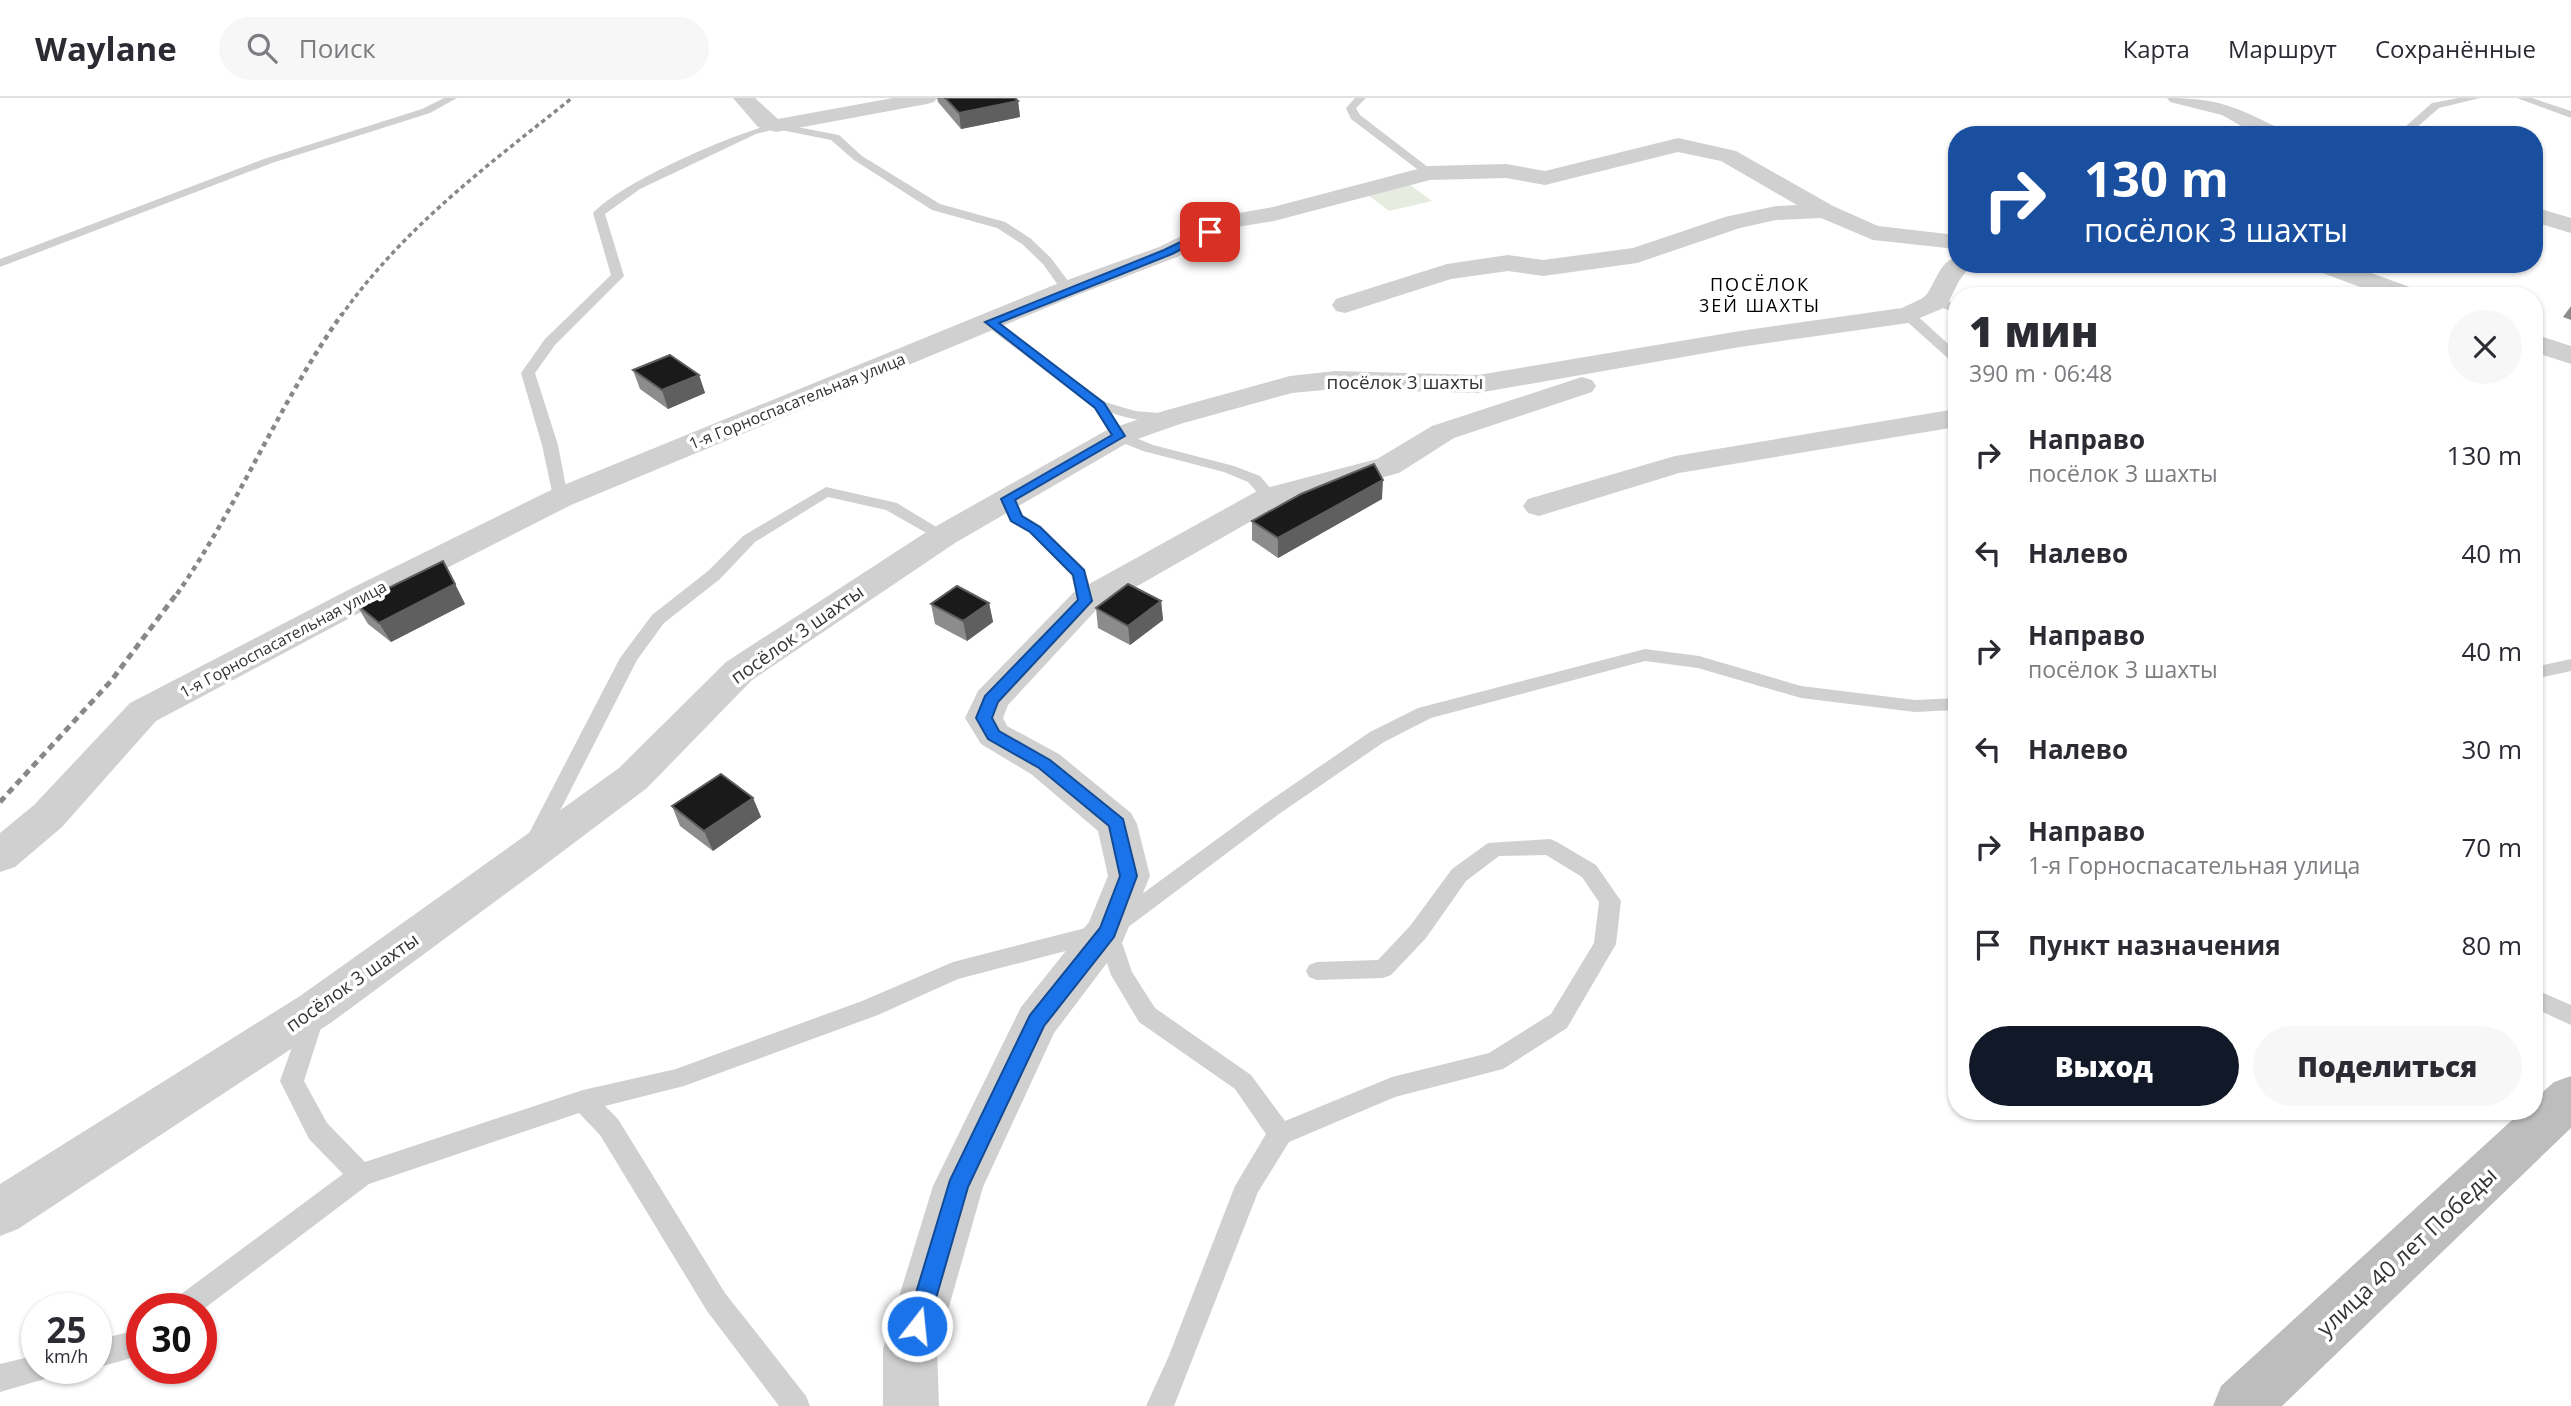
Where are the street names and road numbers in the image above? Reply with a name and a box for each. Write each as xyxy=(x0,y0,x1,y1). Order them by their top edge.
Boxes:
street label: 1-я Горноспасательная улица xyxy=(686,347,908,455)
street label: посёлок 3 шахты xyxy=(1327,369,1483,395)
street label: 1-я Горноспасательная улица xyxy=(176,575,390,703)
street label: посёлок 3 шахты xyxy=(725,578,869,690)
street label: посёлок 3 шахты xyxy=(280,926,424,1038)
street label: улица 40 лет Победы xyxy=(2309,1159,2503,1343)

